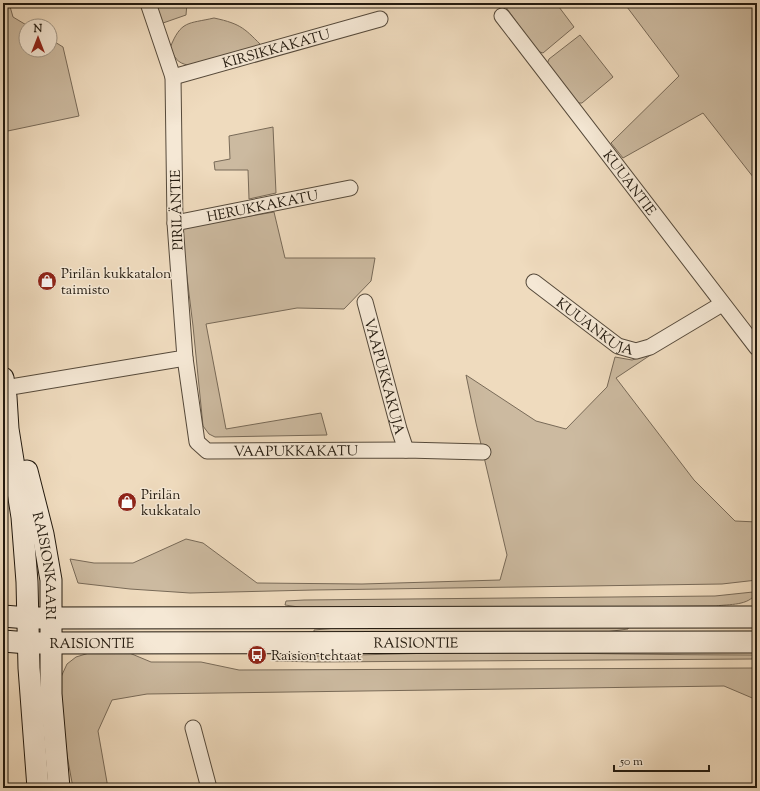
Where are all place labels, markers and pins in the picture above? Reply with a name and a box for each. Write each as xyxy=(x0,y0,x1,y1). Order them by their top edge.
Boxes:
place label: Pirilän kukkatalon taimisto xyxy=(61,265,171,301)
shop icon: Pirilän kukkatalon taimisto xyxy=(36,270,58,292)
place label: Pirilän kukkatalo xyxy=(141,486,201,522)
shop icon: Pirilän kukkatalo xyxy=(116,491,138,513)
bus stop icon: Raision tehtaat xyxy=(246,644,268,666)
place label: Raision tehtaat xyxy=(271,647,362,667)

